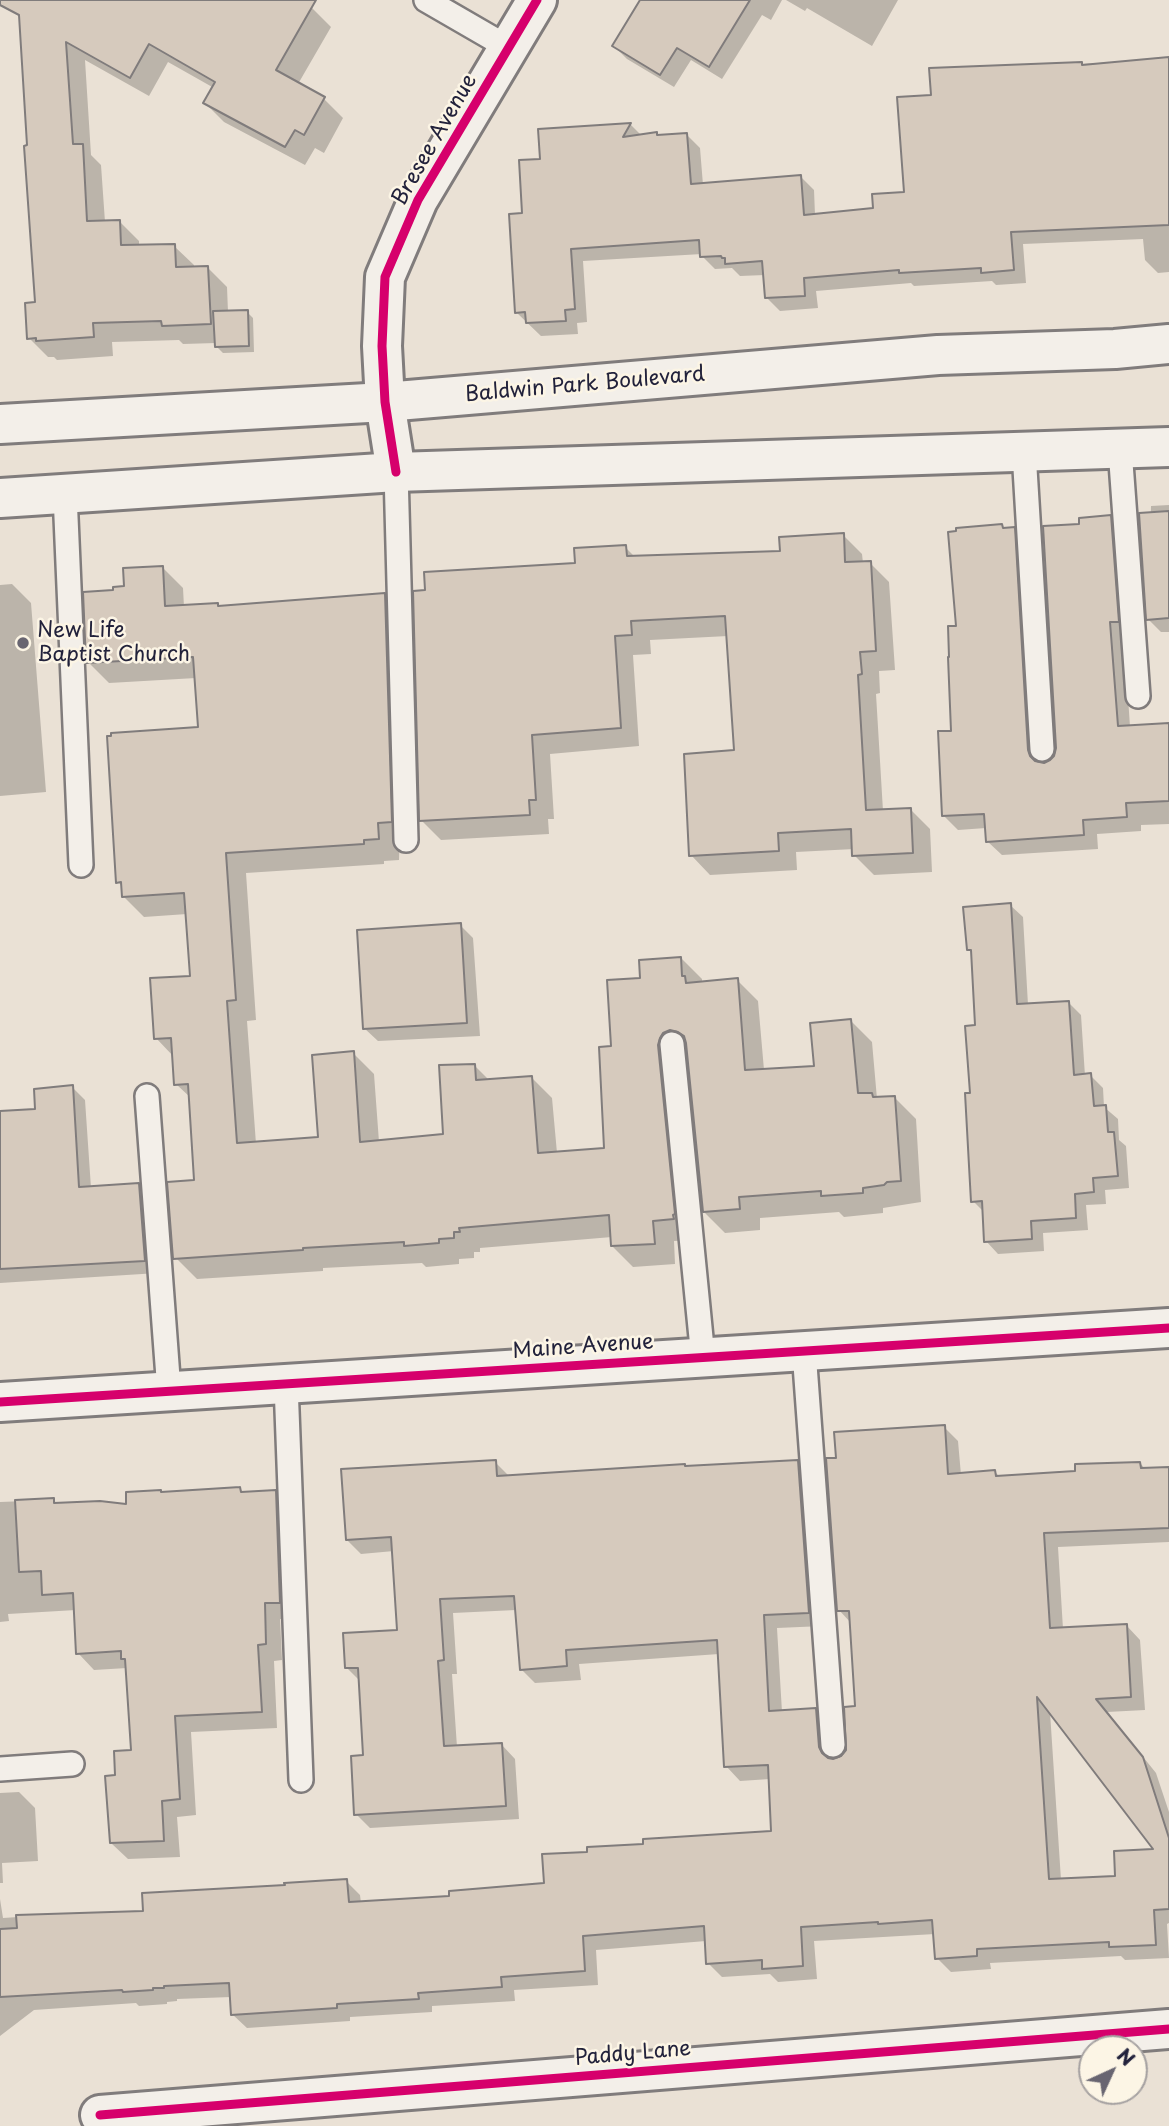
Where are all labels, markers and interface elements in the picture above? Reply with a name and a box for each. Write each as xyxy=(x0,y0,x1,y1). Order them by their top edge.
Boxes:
street label: Bresee Avenue xyxy=(387,70,483,210)
street label: Baldwin Park Boulevard xyxy=(464,362,706,408)
place label: New Life Baptist Church xyxy=(37,618,190,668)
marker: New Life Baptist Church xyxy=(15,635,31,651)
street label: Maine Avenue xyxy=(512,1330,654,1364)
north arrow xyxy=(1078,2035,1148,2105)
street label: Paddy Lane xyxy=(574,2036,692,2072)
text: N xyxy=(1111,2041,1142,2072)

